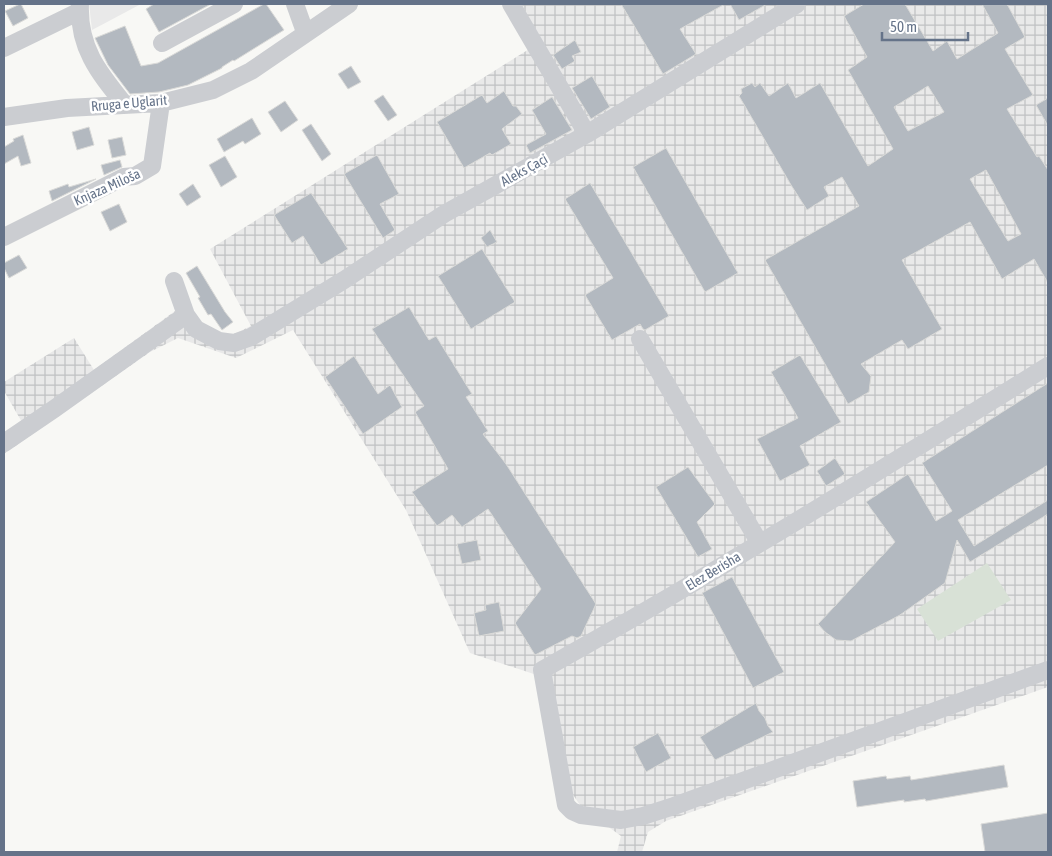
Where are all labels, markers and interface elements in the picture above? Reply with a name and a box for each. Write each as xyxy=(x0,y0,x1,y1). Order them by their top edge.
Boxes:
scale bar xyxy=(882,10,968,42)
text: 50 m xyxy=(890,18,917,35)
street label: Rruga e Uglarit xyxy=(90,92,168,114)
street label: Aleks Çaçi xyxy=(498,151,550,189)
street label: Knjaza Miloša xyxy=(71,165,143,209)
street label: Elez Berisha xyxy=(683,548,743,594)

